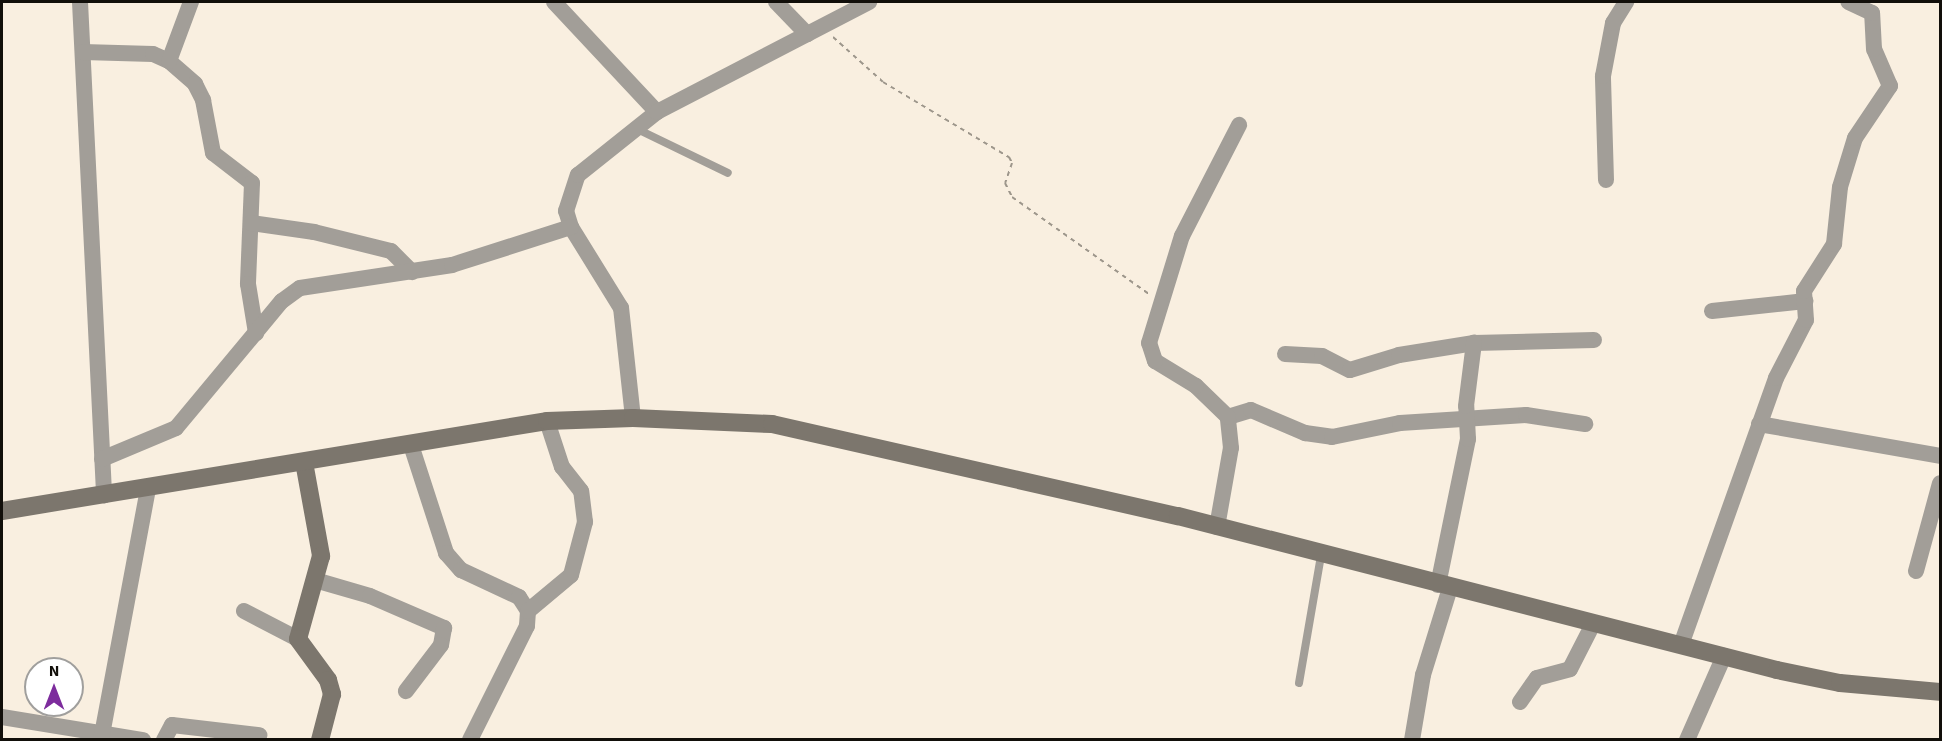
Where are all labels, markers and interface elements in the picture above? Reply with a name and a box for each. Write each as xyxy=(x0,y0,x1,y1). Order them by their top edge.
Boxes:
north arrow xyxy=(24,657,84,717)
text: N xyxy=(49,660,59,682)

